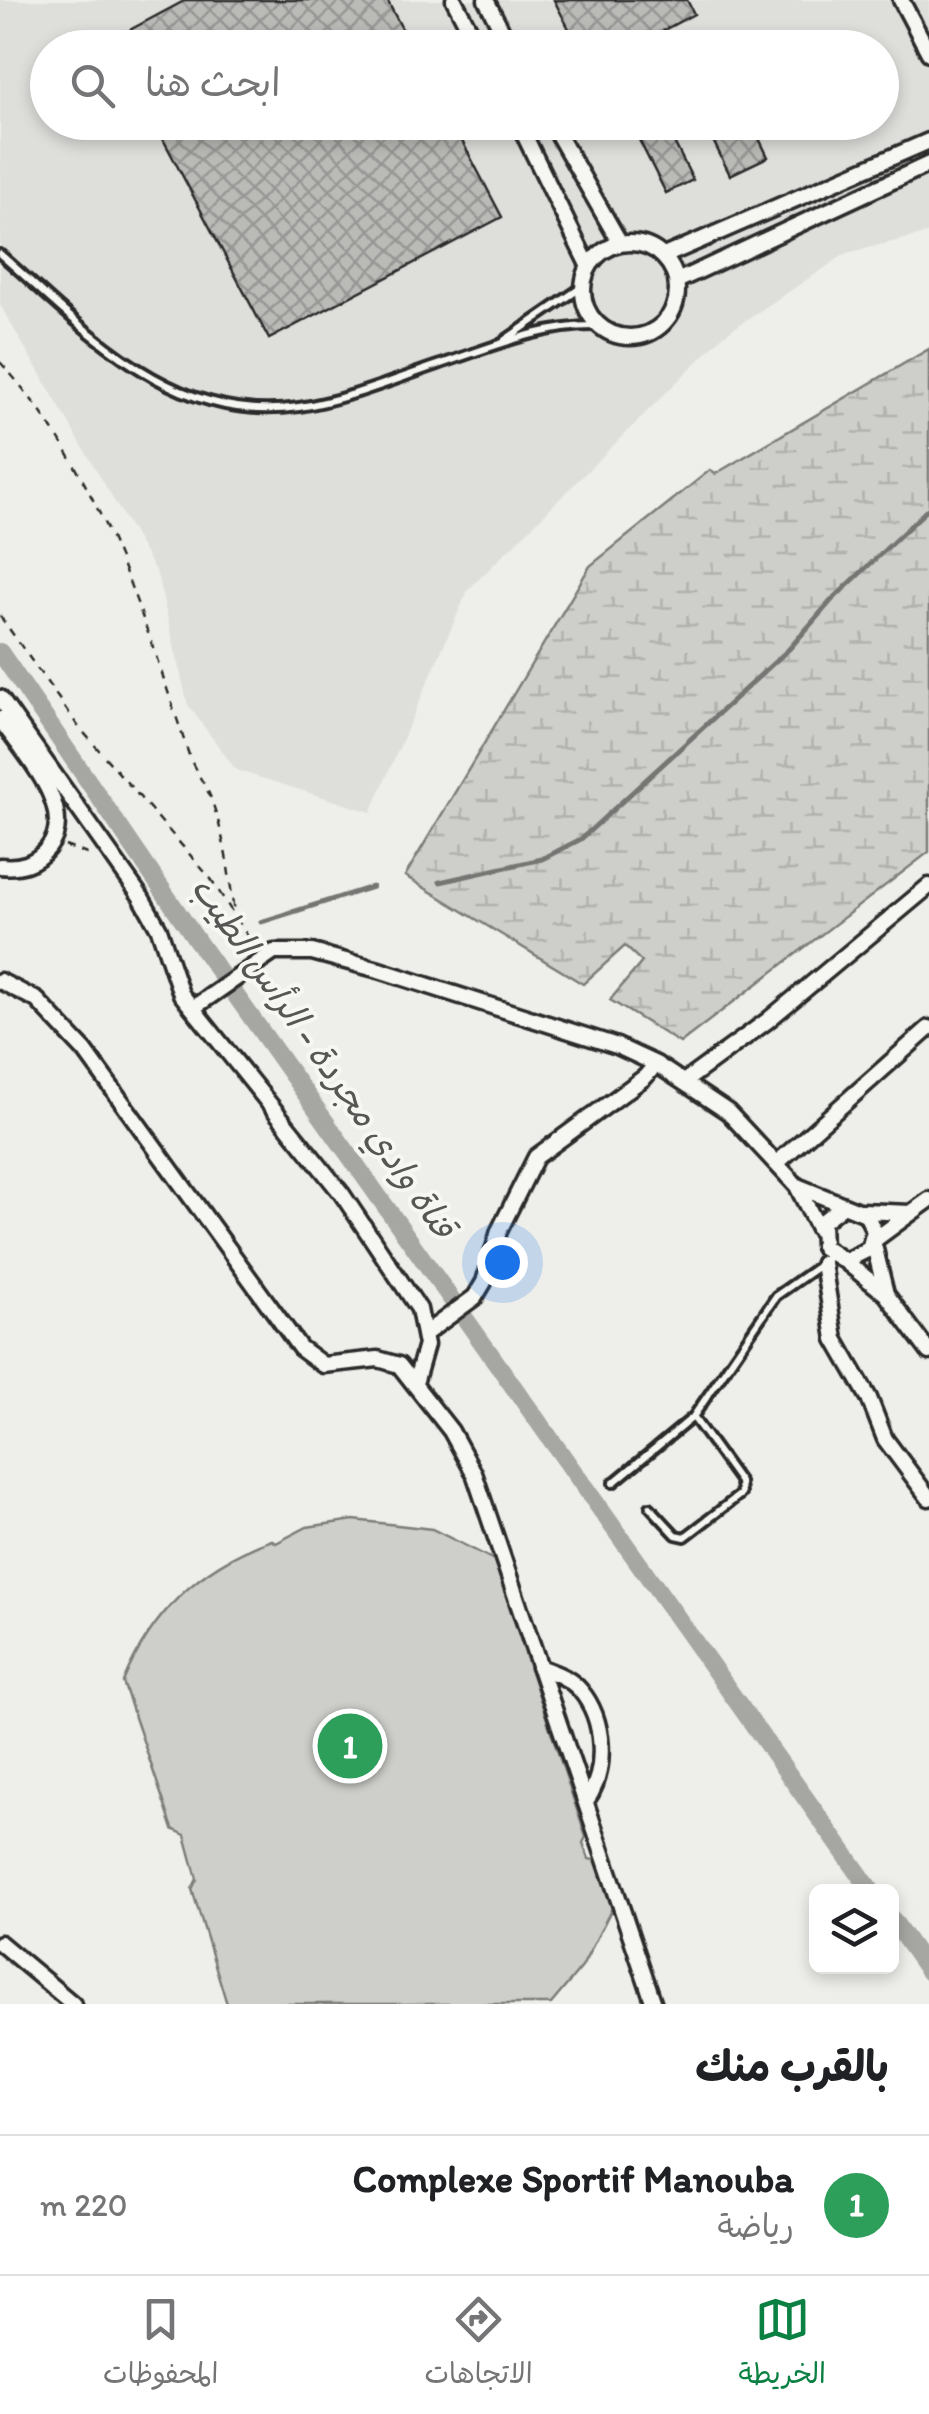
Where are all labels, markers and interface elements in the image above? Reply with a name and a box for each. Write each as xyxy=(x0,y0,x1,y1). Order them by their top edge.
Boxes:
search box xyxy=(30,30,899,140)
icon: search xyxy=(65,58,120,113)
text: ابحث هنا xyxy=(145,60,281,106)
water label: قناة وادي مجردة - الرأس الطيب xyxy=(180,868,466,1250)
your location xyxy=(477,1237,528,1288)
pin: 1 xyxy=(318,1708,382,1784)
map controls xyxy=(809,1884,899,1974)
button: layers xyxy=(809,1884,899,1974)
text: بالقرب منك xyxy=(695,2041,889,2092)
text: Complexe Sportif Manouba xyxy=(353,2156,794,2202)
text: 220 m xyxy=(40,2186,128,2224)
text: 1 xyxy=(849,2186,864,2224)
text: رياضة xyxy=(717,2207,794,2245)
tab: المحفوظات xyxy=(103,2292,218,2398)
tab: الاتجاهات xyxy=(424,2292,533,2398)
tab: الخريطة xyxy=(739,2292,826,2398)

